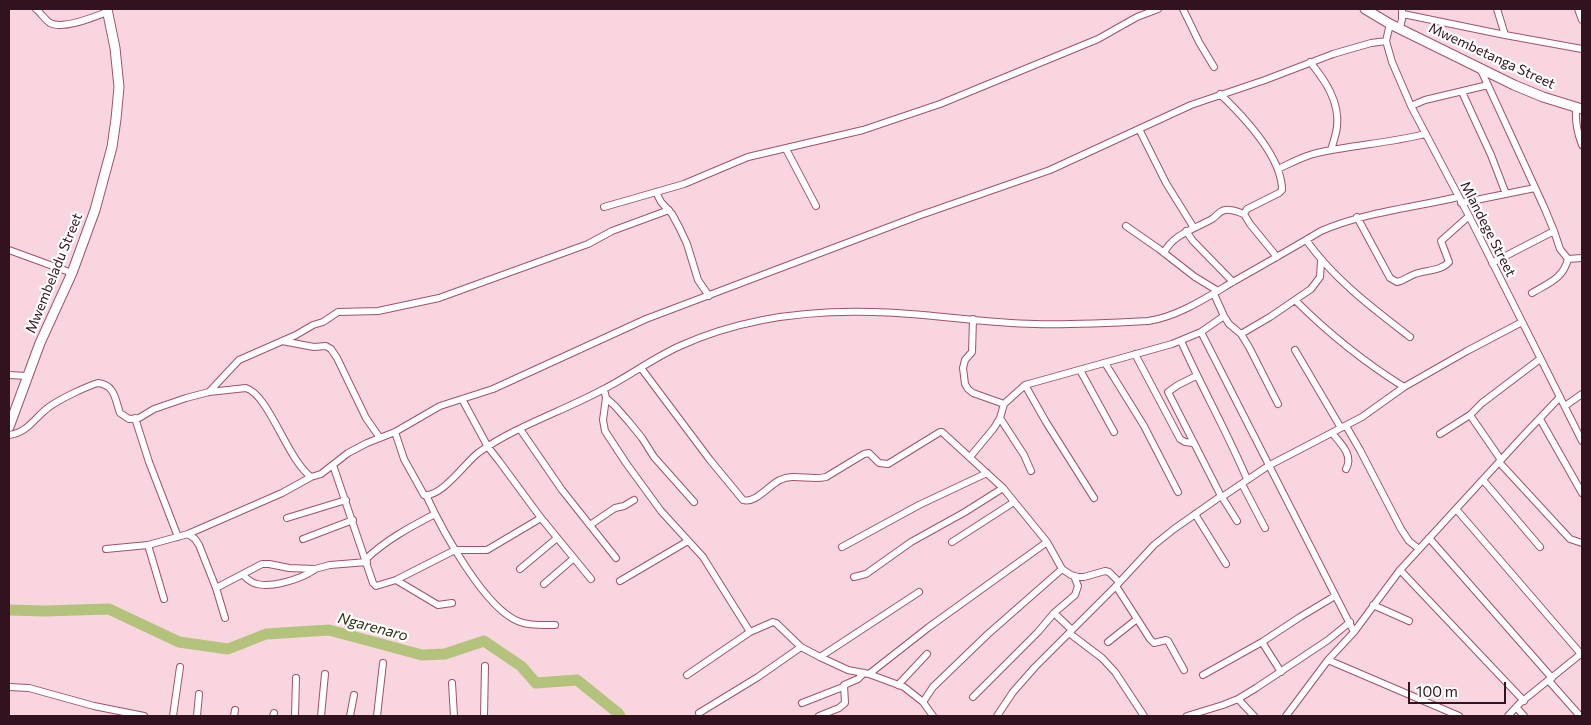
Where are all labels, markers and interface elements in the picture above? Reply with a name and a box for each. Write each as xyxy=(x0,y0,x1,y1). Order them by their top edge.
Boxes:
street label: Mwembetanga Street xyxy=(1426,19,1558,93)
street label: Mlandege Street xyxy=(1457,178,1519,280)
street label: Mwembeladu Street xyxy=(22,210,86,336)
water label: Ngarenaro xyxy=(336,609,410,645)
scale bar xyxy=(1411,672,1508,704)
text: 100 m xyxy=(1416,682,1458,700)

